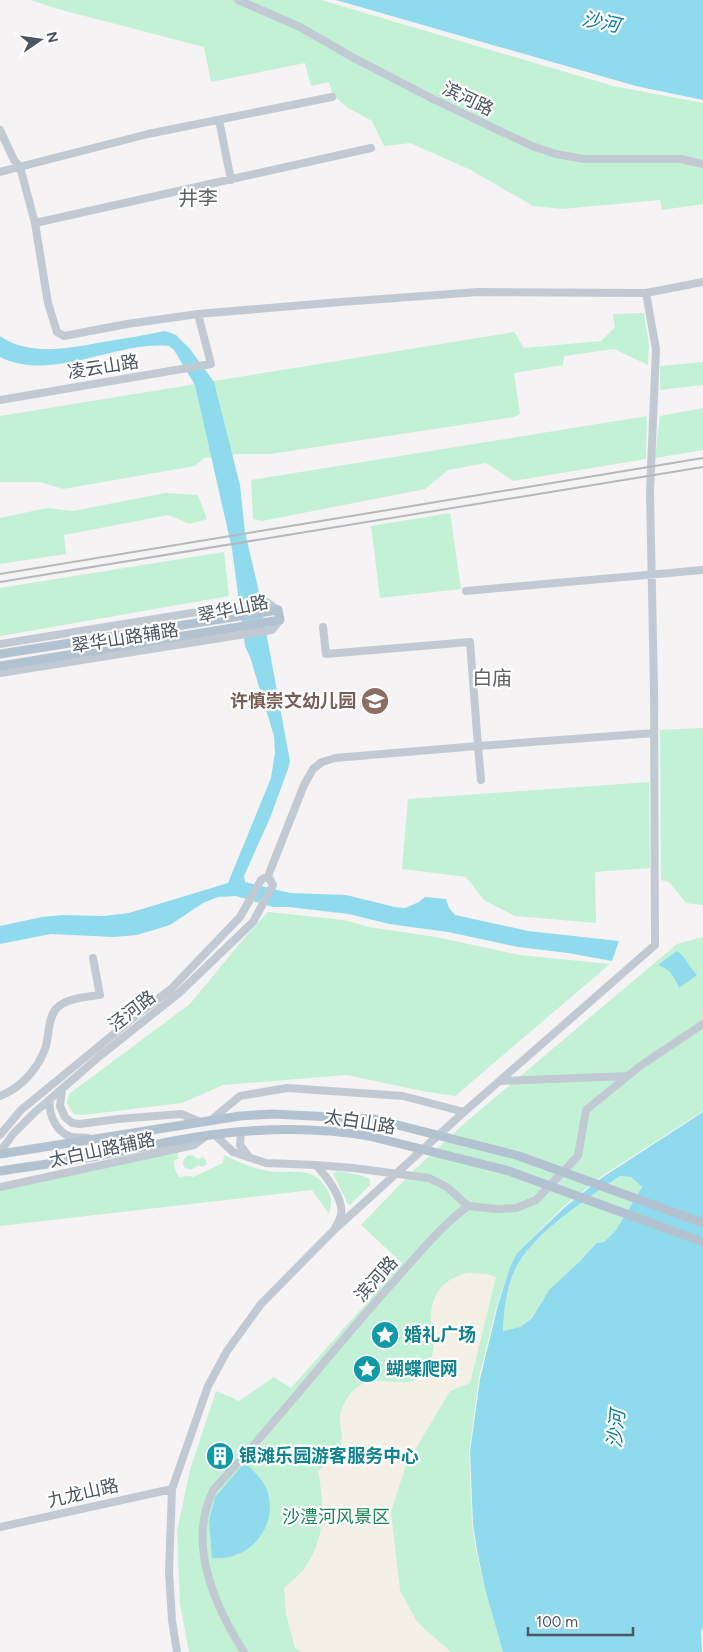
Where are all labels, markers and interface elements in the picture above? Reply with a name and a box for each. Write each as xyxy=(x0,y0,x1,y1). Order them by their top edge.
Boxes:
water label: 沙河 xyxy=(580,7,626,38)
north arrow xyxy=(15,15,65,65)
text: N xyxy=(43,30,62,44)
street label: 滨河路 xyxy=(439,77,497,121)
district label: 井李 xyxy=(178,186,218,210)
street label: 凌云山路 xyxy=(66,351,140,383)
street label: 翠华山路 xyxy=(195,591,271,627)
street label: 翠华山路辅路 xyxy=(70,619,180,657)
district label: 白庙 xyxy=(472,666,512,690)
school or university icon: 许慎崇文幼儿园 xyxy=(360,686,390,716)
place label: 许慎崇文幼儿园 xyxy=(230,690,356,712)
street label: 泾河路 xyxy=(104,986,160,1036)
street label: 太白山路 xyxy=(323,1106,397,1138)
street label: 太白山路辅路 xyxy=(47,1128,157,1172)
street label: 滨河路 xyxy=(350,1252,402,1306)
place icon: 婚礼广场 xyxy=(370,1320,400,1350)
place label: 婚礼广场 xyxy=(404,1324,476,1346)
place icon: 蝴蝶爬网 xyxy=(352,1354,382,1384)
place label: 蝴蝶爬网 xyxy=(386,1358,458,1380)
water label: 沙河 xyxy=(603,1405,630,1449)
building icon: 银滩乐园游客服务中心 xyxy=(205,1441,235,1471)
place label: 银滩乐园游客服务中心 xyxy=(239,1445,419,1467)
street label: 九龙山路 xyxy=(45,1474,121,1512)
park label: 沙澧河风景区 xyxy=(282,1506,390,1528)
scale bar xyxy=(528,1604,633,1636)
text: 100 m xyxy=(536,1613,578,1631)

